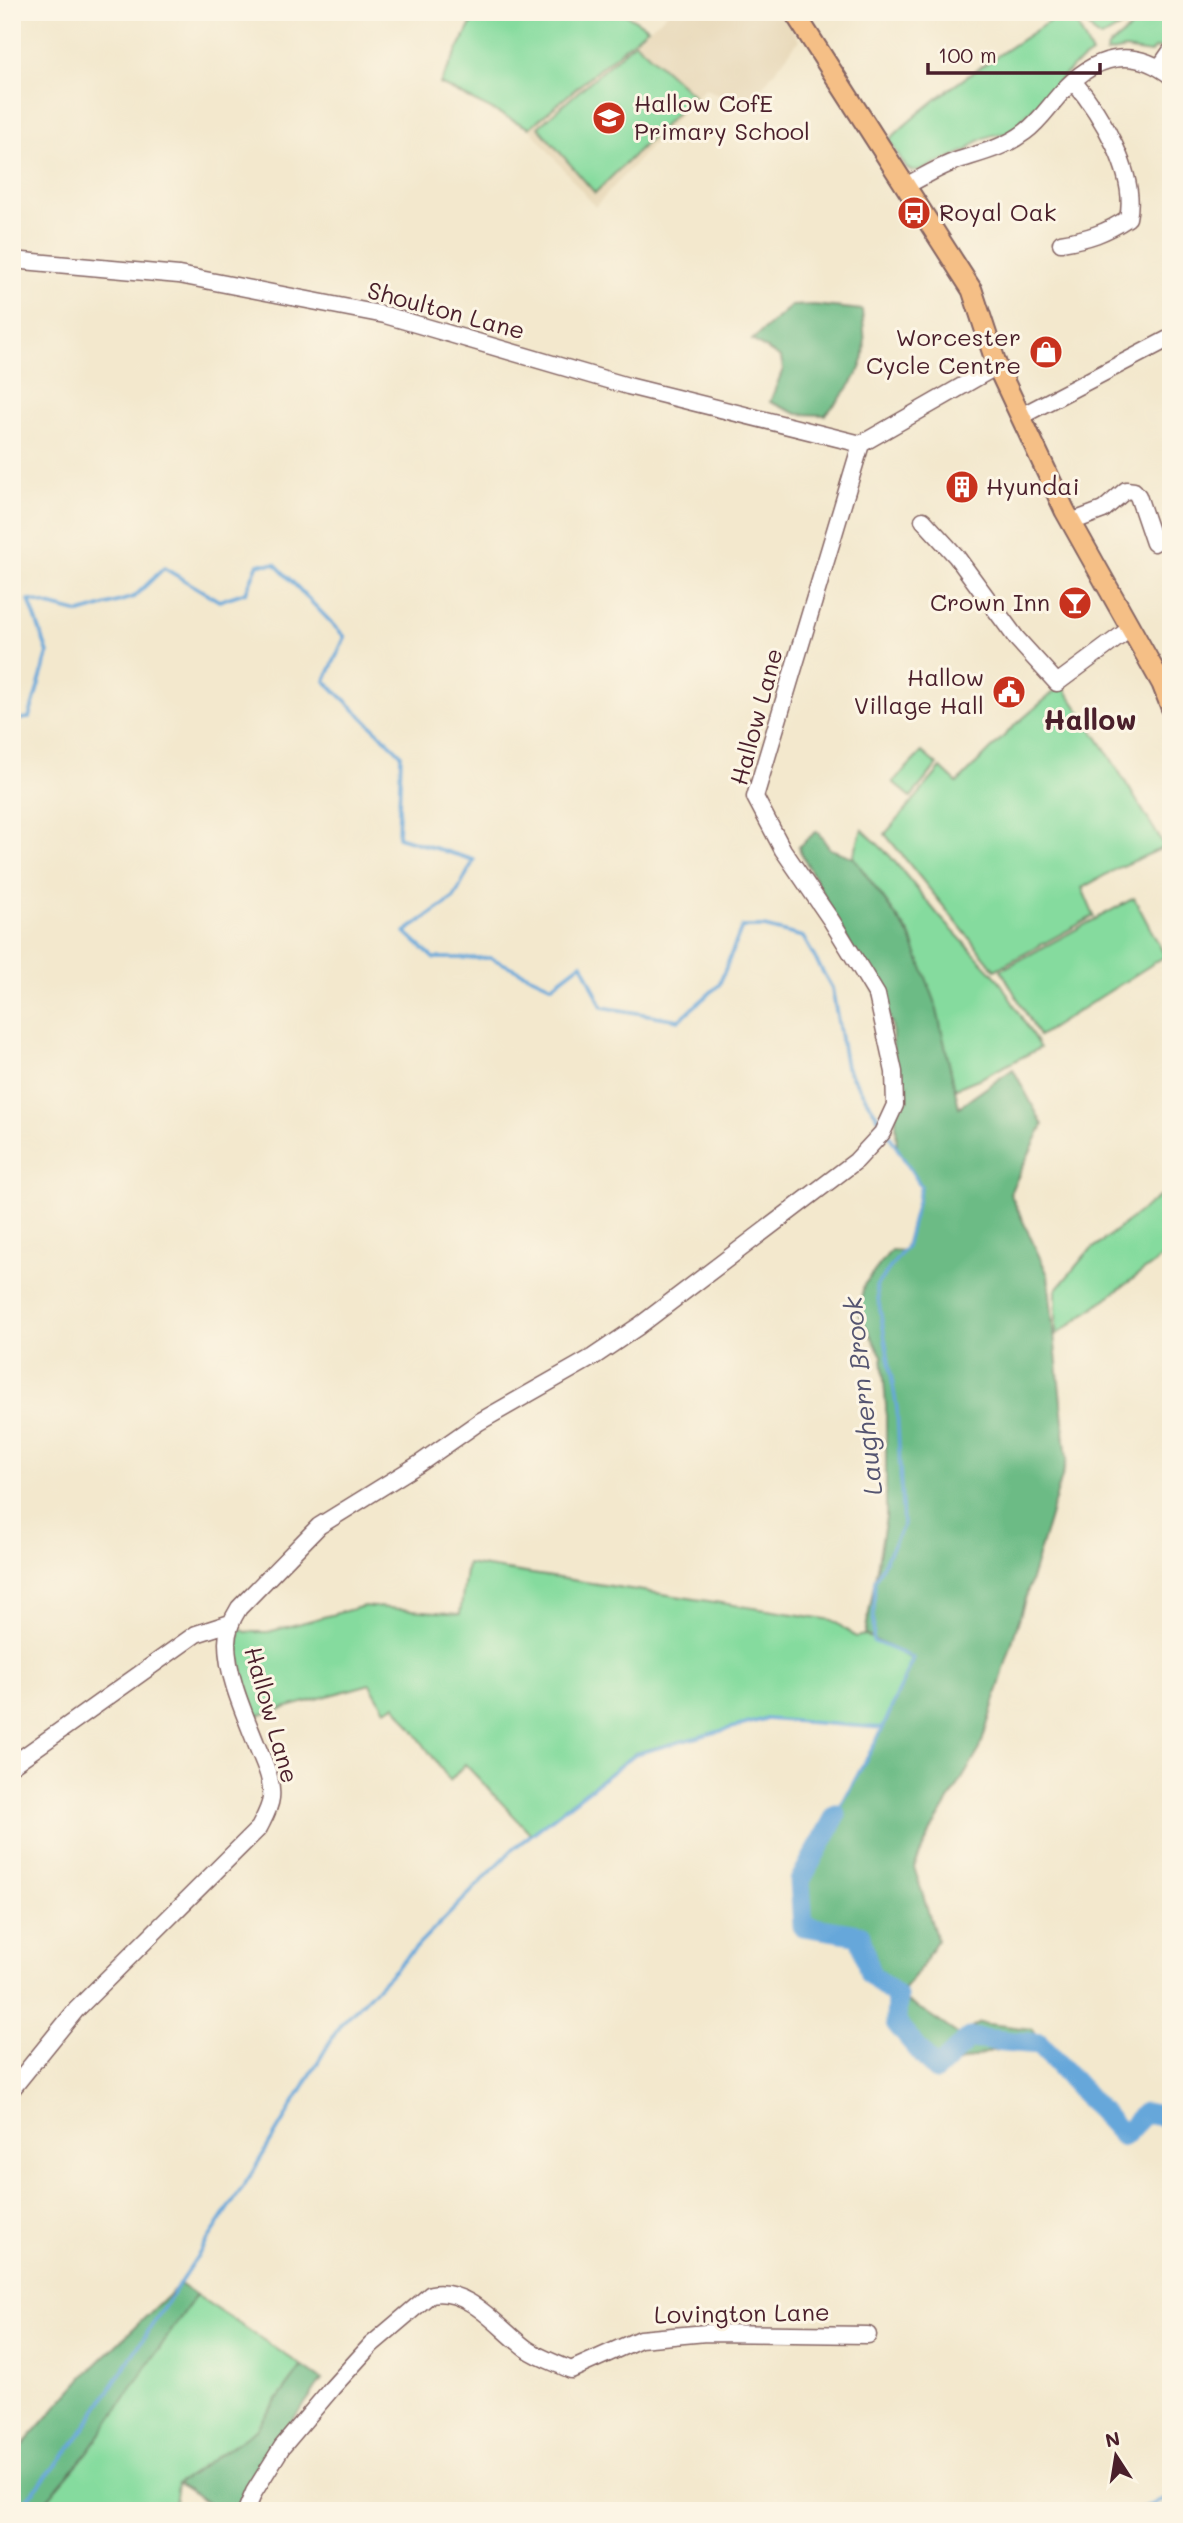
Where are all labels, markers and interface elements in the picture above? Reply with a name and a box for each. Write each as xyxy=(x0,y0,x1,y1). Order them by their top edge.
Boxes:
scale bar xyxy=(928,32,1099,76)
text: 100 m xyxy=(938,41,997,68)
place label: Hallow CofE Primary School xyxy=(634,87,810,146)
school or university icon: Hallow CofE Primary School xyxy=(590,99,628,137)
bus stop icon: Royal Oak xyxy=(895,194,933,232)
place label: Royal Oak xyxy=(939,196,1057,227)
street label: Shoulton Lane xyxy=(364,274,529,345)
place label: Worcester Cycle Centre xyxy=(866,321,1021,380)
shop icon: Worcester Cycle Centre xyxy=(1027,333,1065,371)
building icon: Hyundai xyxy=(943,468,981,506)
place label: Hyundai xyxy=(986,470,1080,501)
bar icon: Crown Inn xyxy=(1056,584,1094,622)
place label: Crown Inn xyxy=(930,586,1050,617)
street label: Hallow Lane xyxy=(722,645,789,788)
place label: Hallow Village Hall xyxy=(854,661,984,720)
public building icon: Hallow Village Hall xyxy=(990,673,1028,711)
district label: Hallow xyxy=(1043,701,1137,737)
water label: Laughern Brook xyxy=(835,1294,889,1497)
street label: Hallow Lane xyxy=(238,1643,307,1786)
street label: Lovington Lane xyxy=(654,2295,830,2330)
north arrow xyxy=(1082,2422,1152,2492)
text: N xyxy=(1103,2425,1122,2453)

